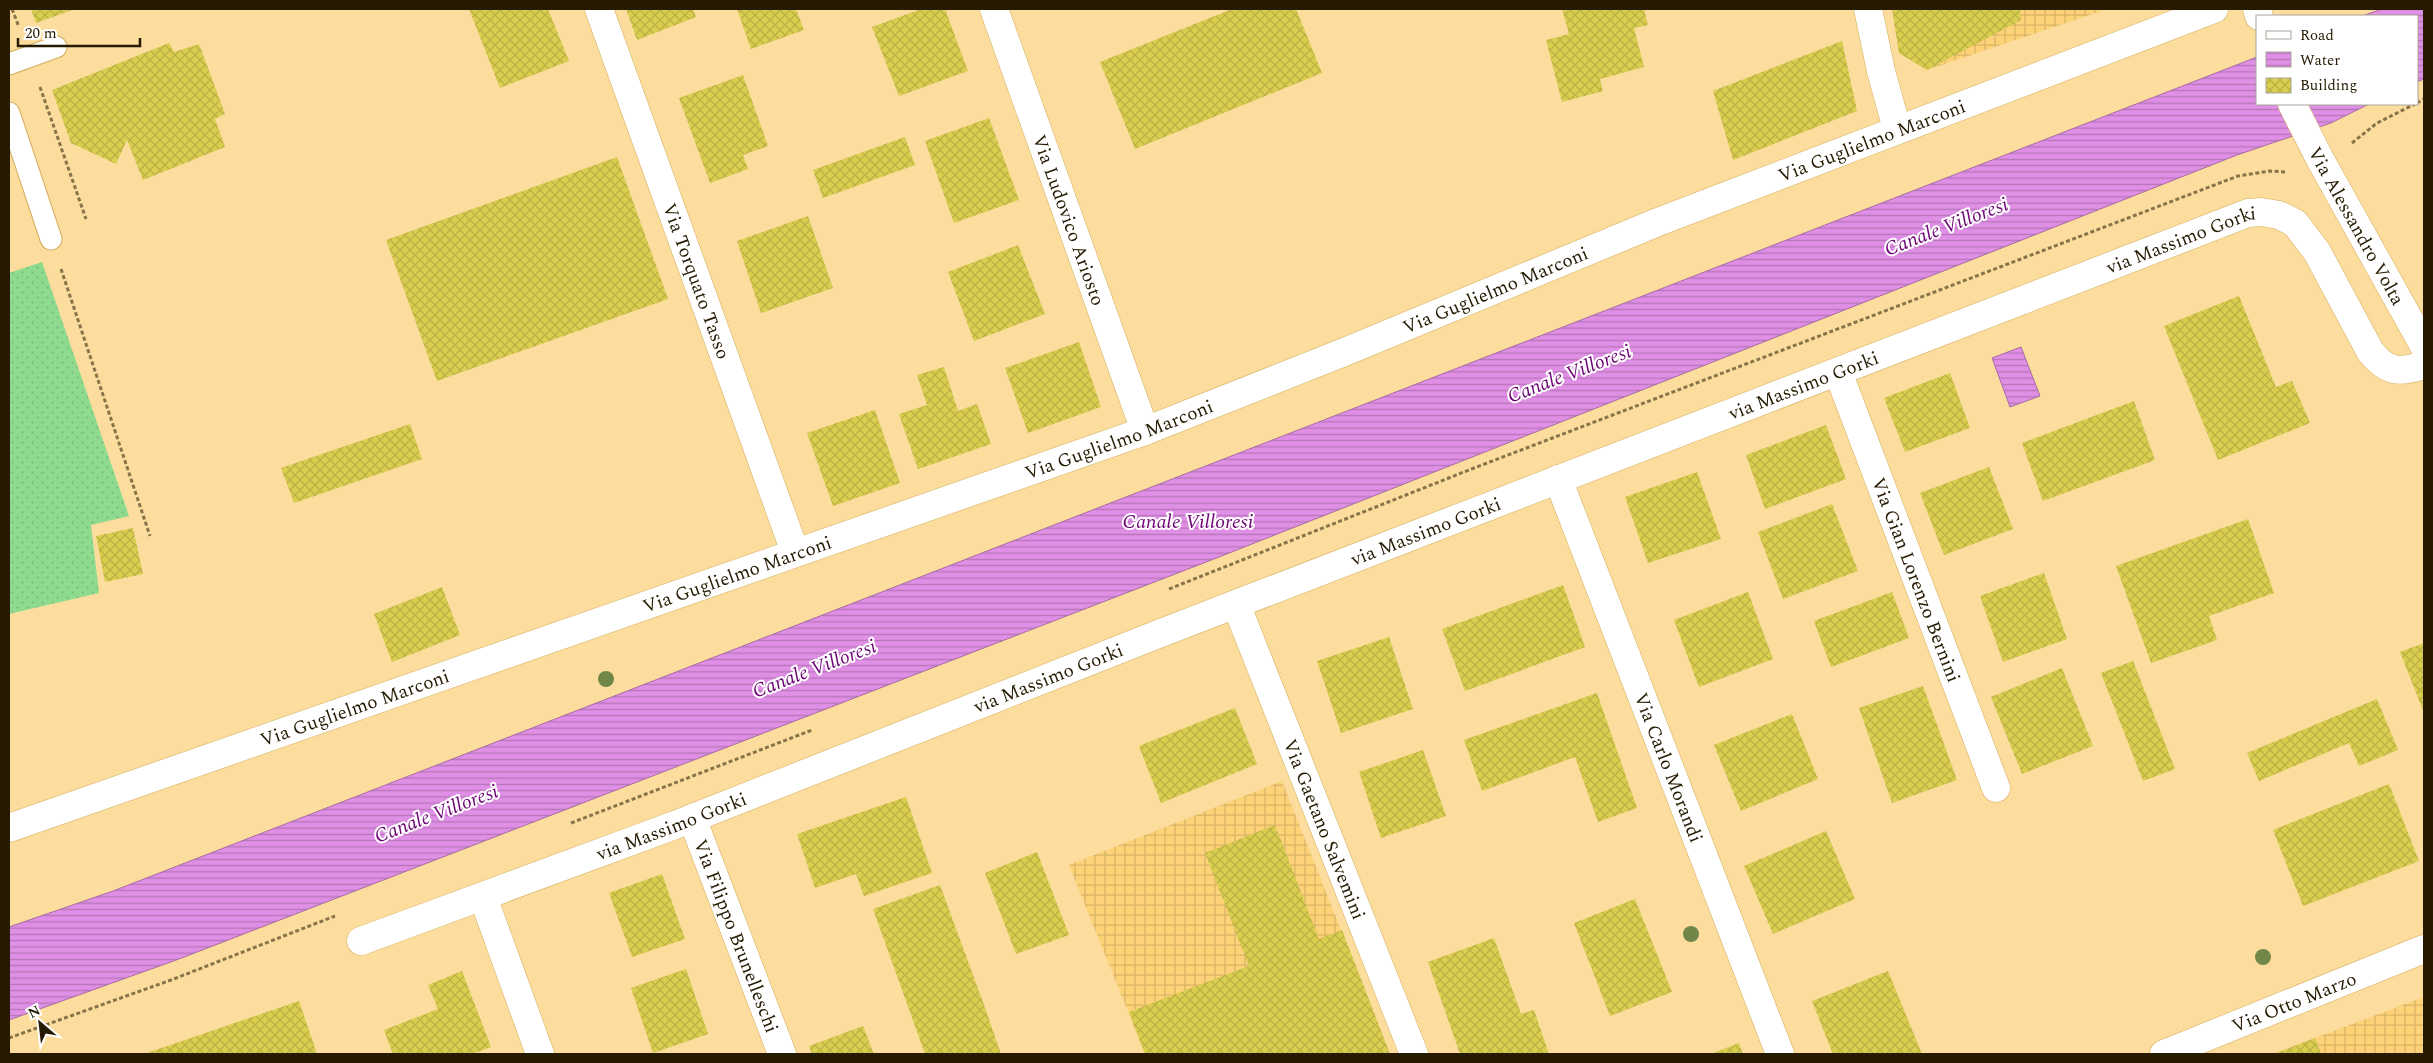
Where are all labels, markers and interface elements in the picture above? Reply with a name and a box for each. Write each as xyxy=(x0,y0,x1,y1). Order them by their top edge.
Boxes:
scale bar xyxy=(18,15,140,47)
legend xyxy=(2256,15,2418,105)
text: 20 m xyxy=(25,22,57,45)
text: Road xyxy=(2300,24,2334,47)
text: Water xyxy=(2300,49,2340,72)
text: Building xyxy=(2300,74,2357,97)
street label: Via Guglielmo Marconi xyxy=(1774,93,1970,191)
street label: Via Ludovico Ariosto xyxy=(1024,131,1112,310)
street label: Via Alessandro Volta xyxy=(2300,142,2412,312)
water label: Canale Villoresi xyxy=(1880,189,2013,264)
street label: Via Torquato Tasso xyxy=(654,199,737,363)
street label: via Massimo Gorki xyxy=(2101,199,2257,283)
street label: Via Guglielmo Marconi xyxy=(1398,239,1593,342)
water label: Canale Villoresi xyxy=(1503,336,1636,411)
street label: via Massimo Gorki xyxy=(1724,344,1883,429)
street label: Via Guglielmo Marconi xyxy=(1021,392,1218,488)
street label: Via Gian Lorenzo Bernini xyxy=(1863,473,1968,687)
street label: via Massimo Gorki xyxy=(1346,490,1505,575)
water label: Canale Villoresi xyxy=(1123,507,1254,537)
street label: Via Guglielmo Marconi xyxy=(639,529,836,622)
water label: Canale Villoresi xyxy=(748,631,881,706)
street label: via Massimo Gorki xyxy=(969,636,1128,722)
street label: Via Guglielmo Marconi xyxy=(256,662,454,755)
street label: Via Carlo Morandi xyxy=(1626,689,1710,847)
street label: Via Gaetano Salvemini xyxy=(1275,735,1372,924)
water label: Canale Villoresi xyxy=(370,776,503,851)
street label: via Massimo Gorki xyxy=(592,785,751,869)
street label: Via Filippo Brunelleschi xyxy=(685,835,786,1037)
street label: Via Otto Marzo xyxy=(2228,965,2361,1041)
north arrow xyxy=(15,998,65,1048)
text: N xyxy=(24,1000,44,1024)

